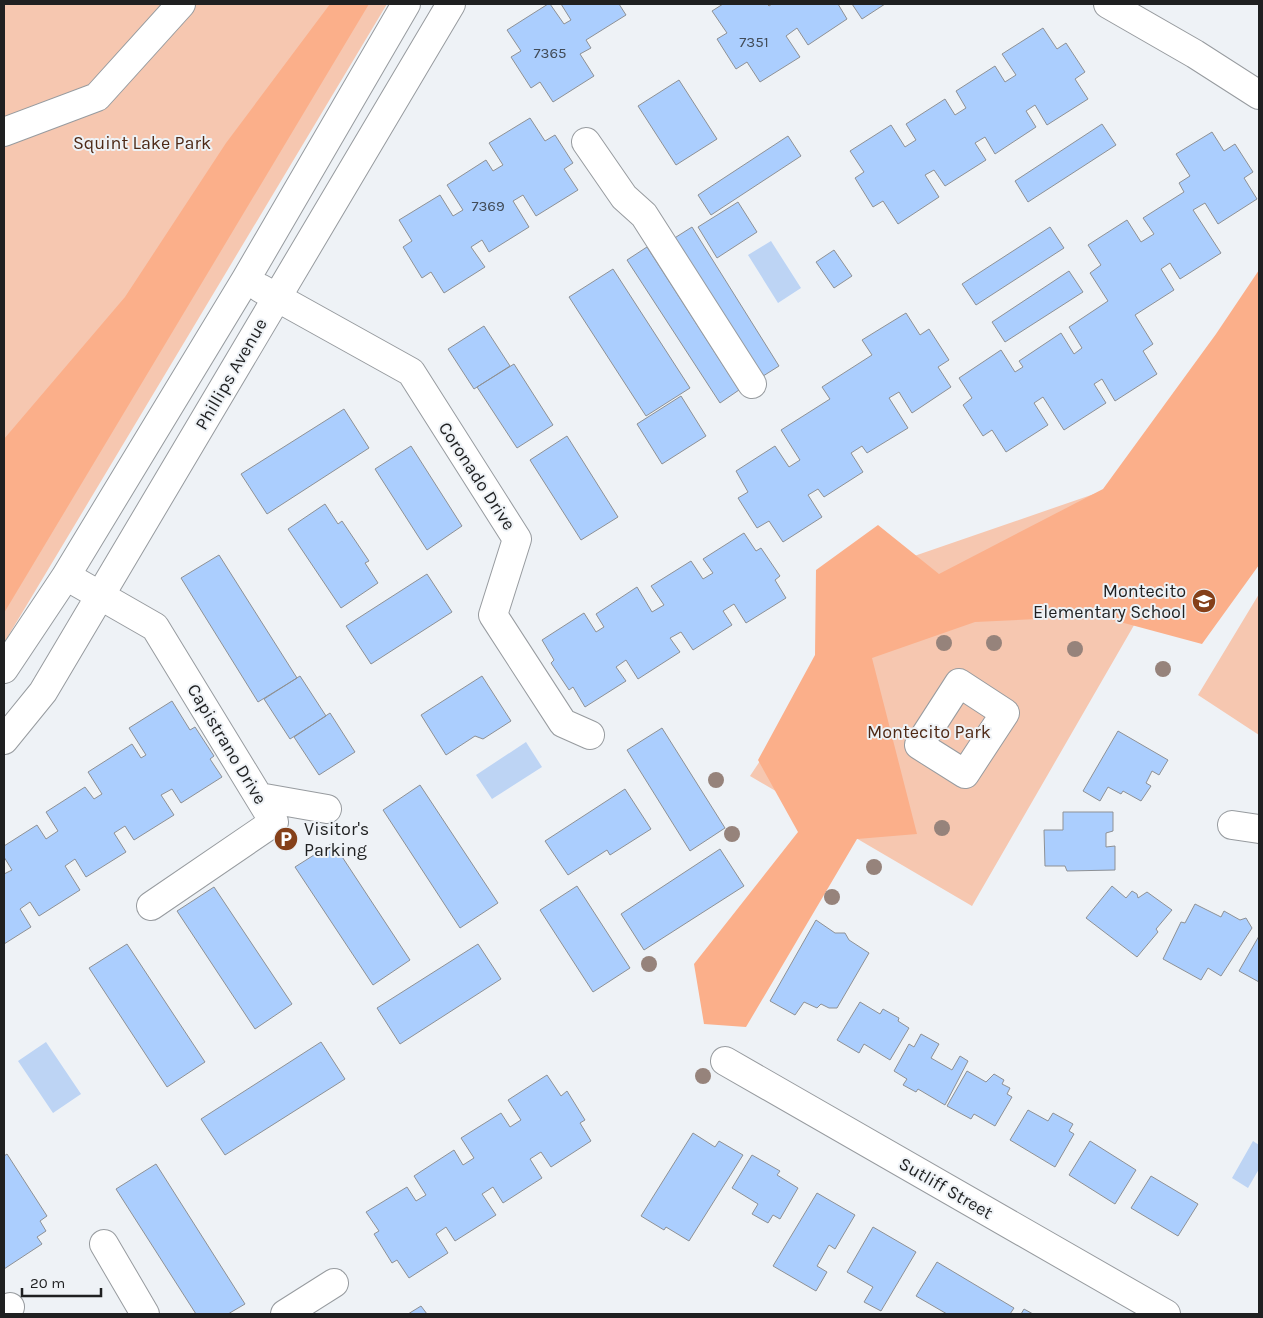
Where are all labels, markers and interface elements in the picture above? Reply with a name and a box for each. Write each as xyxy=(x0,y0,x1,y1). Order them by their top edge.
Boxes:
house number: 7351 xyxy=(739,33,769,51)
house number: 7365 xyxy=(534,44,566,62)
park label: Squint Lake Park xyxy=(73,132,211,154)
house number: 7369 xyxy=(471,197,505,215)
street label: Phillips Avenue xyxy=(190,314,272,434)
street label: Coronado Drive xyxy=(434,418,520,534)
place label: Montecito Elementary School xyxy=(1033,580,1186,623)
school or university icon: Montecito Elementary School xyxy=(1191,588,1217,614)
street label: Capistrano Drive xyxy=(182,680,272,808)
park label: Montecito Park xyxy=(867,721,991,743)
place label: Visitor's Parking xyxy=(304,818,369,861)
parking icon: Visitor's Parking xyxy=(273,826,299,852)
street label: Sutliff Street xyxy=(895,1152,997,1224)
scale bar xyxy=(22,1266,101,1298)
text: 20 m xyxy=(30,1274,65,1292)

